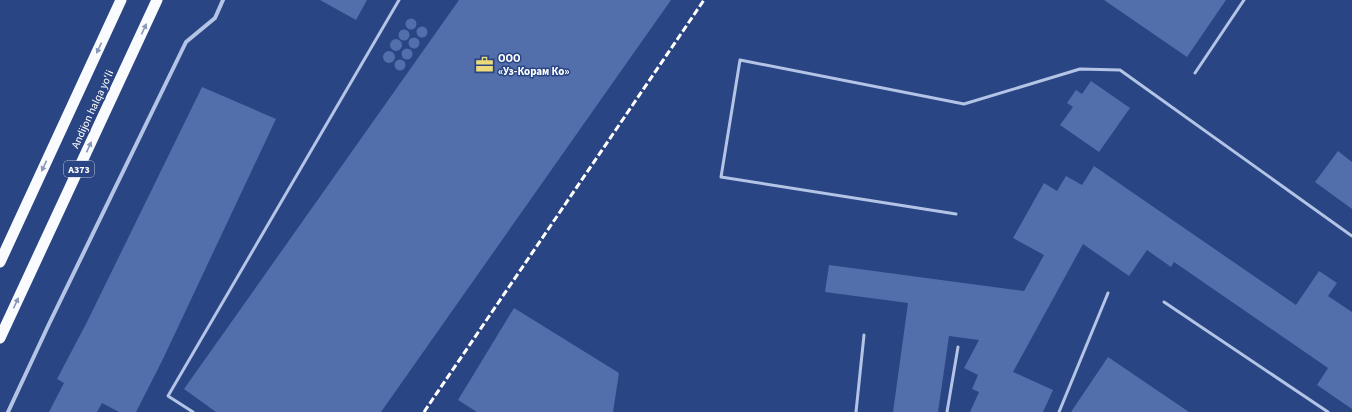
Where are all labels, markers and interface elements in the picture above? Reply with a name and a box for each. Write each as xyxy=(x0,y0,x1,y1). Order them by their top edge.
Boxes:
one-way arrow xyxy=(141,23,147,35)
one-way arrow xyxy=(96,42,102,54)
place label: ООО «Уз-Корам Ко» xyxy=(498,51,570,79)
office icon: ООО «Уз-Корам Ко» xyxy=(475,54,495,74)
street label: Andijon halqa yo‘li xyxy=(68,68,117,151)
one-way arrow xyxy=(86,141,92,153)
one-way arrow xyxy=(41,160,47,172)
road number: A373 xyxy=(64,161,94,177)
one-way arrow xyxy=(13,297,19,309)

